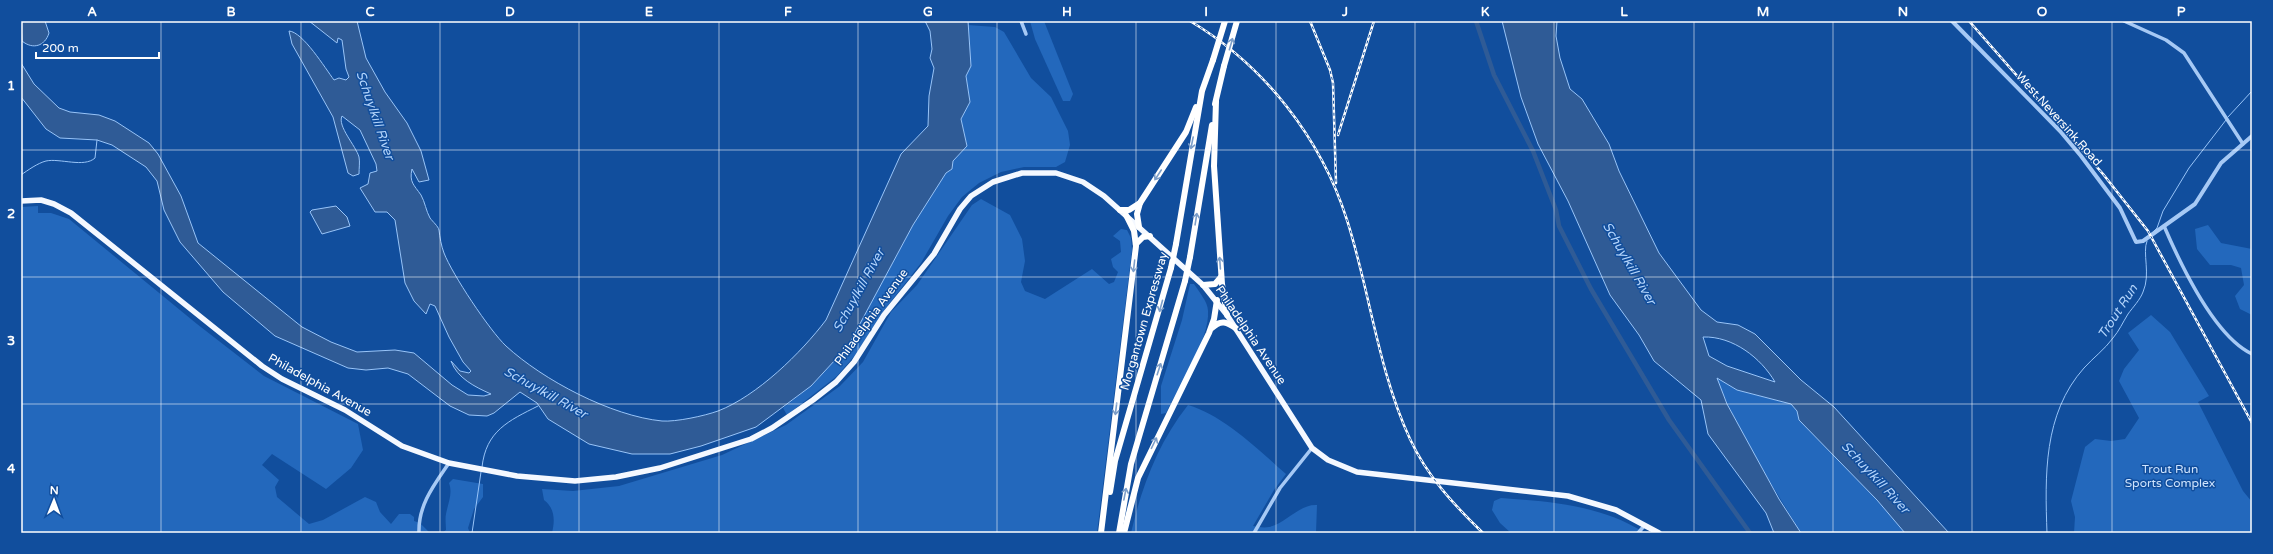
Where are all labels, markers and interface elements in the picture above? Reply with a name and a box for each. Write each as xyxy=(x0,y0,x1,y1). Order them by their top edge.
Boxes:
text: A xyxy=(87,4,97,20)
text: B xyxy=(226,4,236,20)
text: C xyxy=(365,4,375,20)
text: D xyxy=(505,4,515,20)
text: E xyxy=(645,4,653,20)
text: F xyxy=(784,4,792,20)
text: G xyxy=(923,4,933,20)
text: H xyxy=(1062,4,1072,20)
text: I xyxy=(1204,4,1208,20)
text: J xyxy=(1341,4,1348,20)
text: K xyxy=(1481,4,1490,20)
text: L xyxy=(1620,4,1628,20)
text: M xyxy=(1757,4,1769,20)
text: N xyxy=(1898,4,1908,20)
text: O xyxy=(2037,4,2048,20)
text: P xyxy=(2177,4,2186,20)
scale bar xyxy=(36,34,159,60)
one-way arrow xyxy=(1228,37,1235,50)
text: 200 m xyxy=(42,41,79,55)
water label: Schuylkill River xyxy=(352,69,398,164)
street label: West Neversink Road xyxy=(2013,69,2105,169)
text: 1 xyxy=(7,78,15,94)
one-way arrow xyxy=(1188,136,1196,149)
one-way arrow xyxy=(1154,169,1162,180)
text: 2 xyxy=(7,206,15,222)
one-way arrow xyxy=(1192,213,1200,226)
water label: Schuylkill River xyxy=(1599,219,1660,309)
water label: Schuylkill River xyxy=(829,244,889,335)
street label: Morgantown Expressway xyxy=(1118,250,1171,392)
one-way arrow xyxy=(1217,257,1224,270)
one-way arrow xyxy=(1130,259,1138,272)
street label: Philadelphia Avenue xyxy=(831,266,911,368)
water label: Trout Run xyxy=(2094,281,2142,342)
street label: Philadelphia Avenue xyxy=(1213,283,1289,387)
one-way arrow xyxy=(1157,299,1164,312)
text: 3 xyxy=(7,333,15,349)
street label: Philadelphia Avenue xyxy=(266,351,374,419)
water label: Schuylkill River xyxy=(501,363,592,423)
one-way arrow xyxy=(1156,363,1163,376)
one-way arrow xyxy=(1113,402,1120,415)
one-way arrow xyxy=(1151,438,1158,450)
water label: Schuylkill River xyxy=(1838,438,1914,519)
text: 4 xyxy=(7,461,16,477)
park label: Trout Run Sports Complex xyxy=(2125,462,2215,490)
north arrow xyxy=(34,480,74,520)
text: N xyxy=(50,484,59,497)
one-way arrow xyxy=(1121,488,1129,501)

